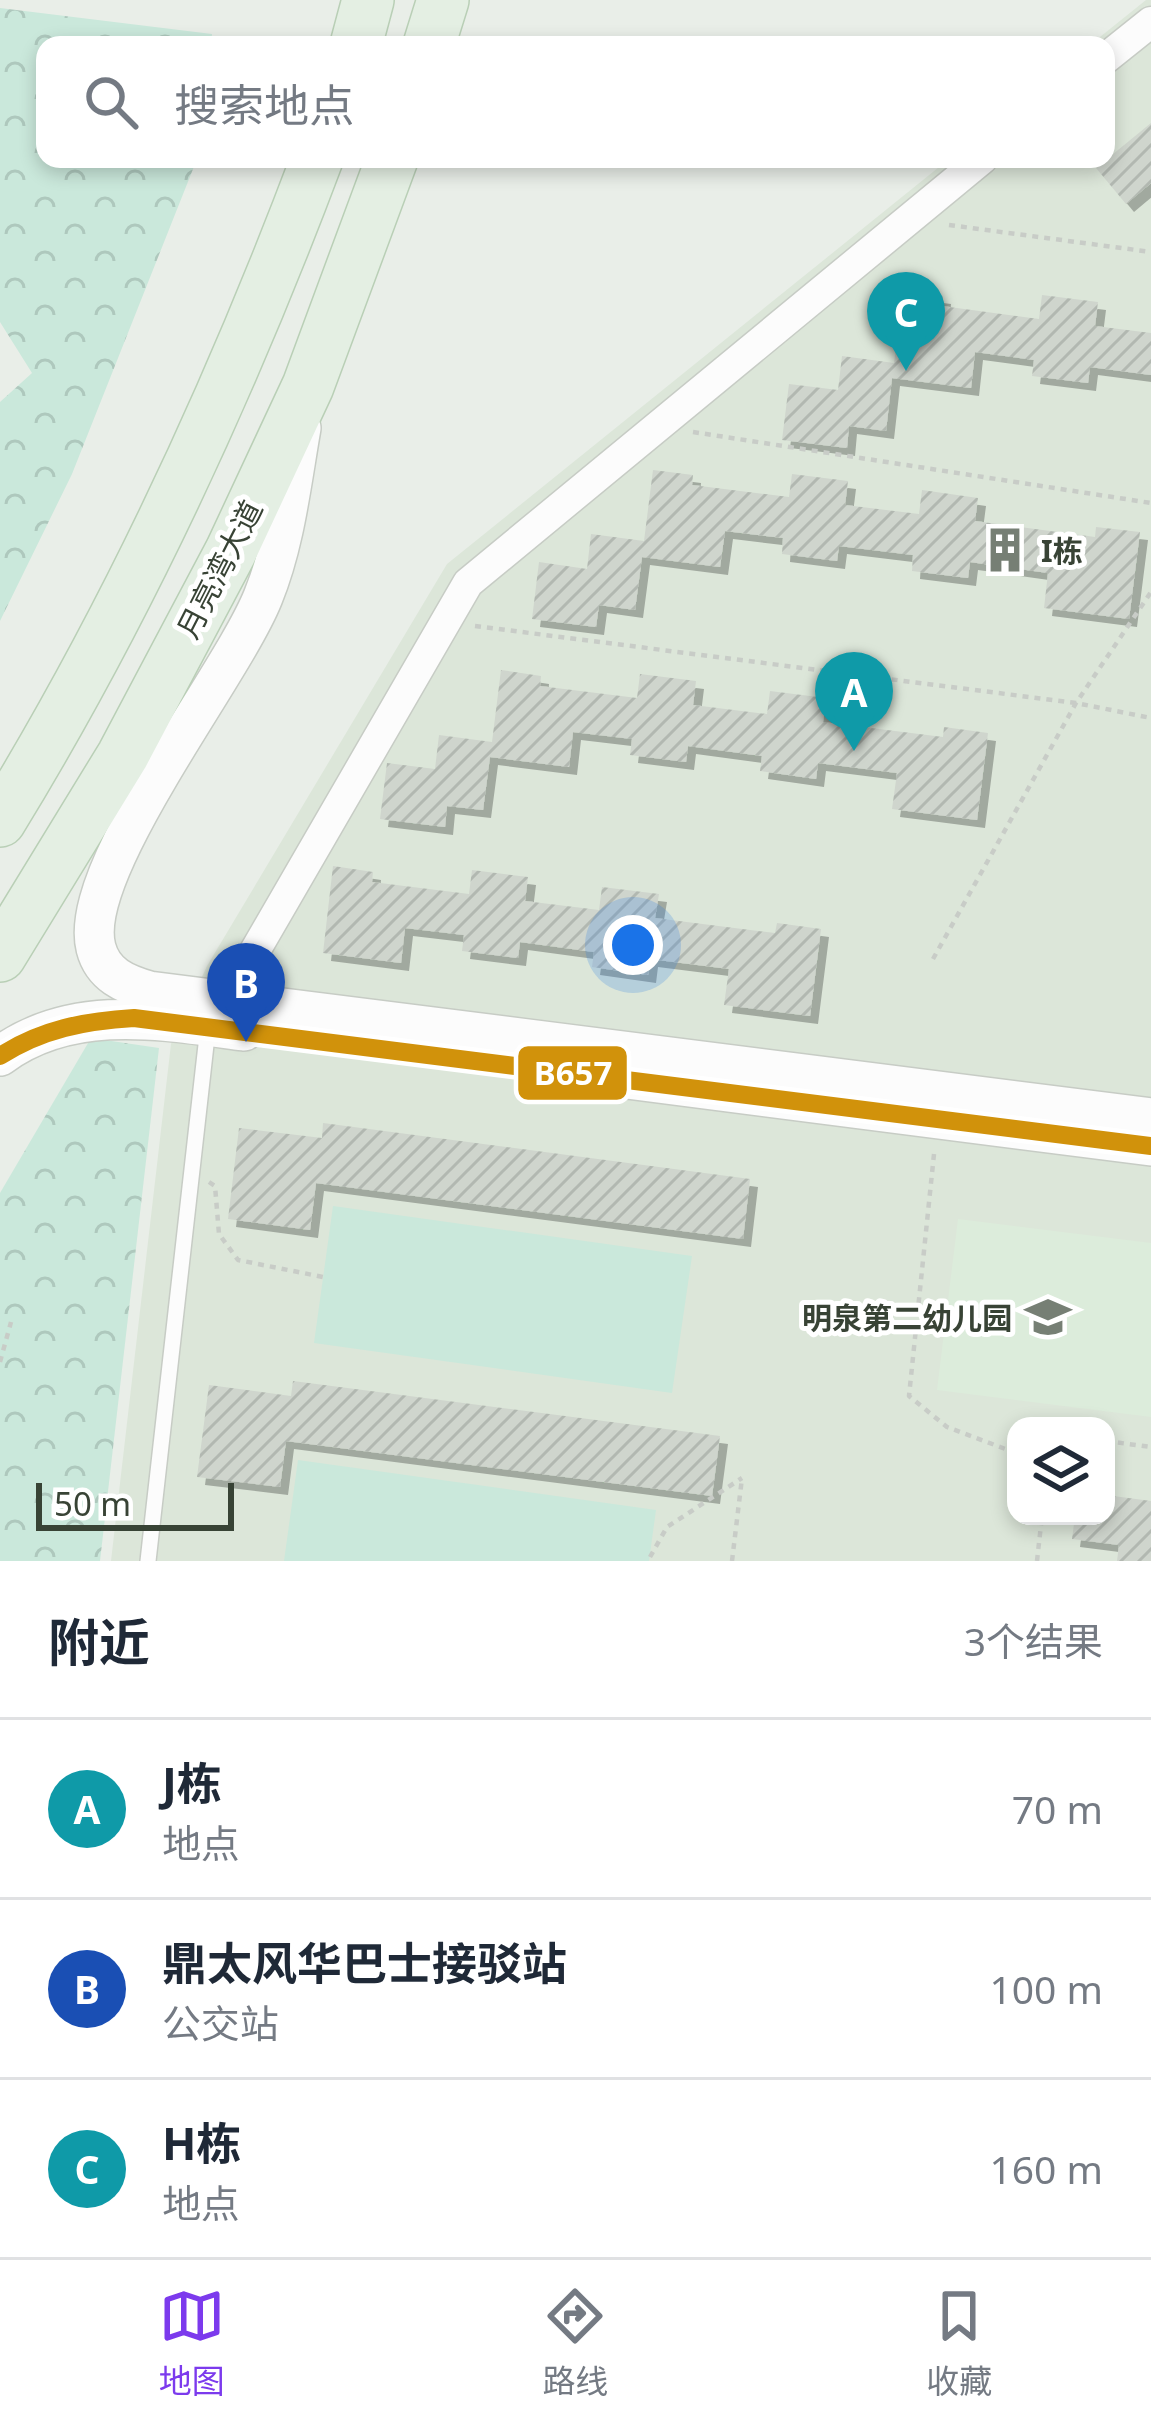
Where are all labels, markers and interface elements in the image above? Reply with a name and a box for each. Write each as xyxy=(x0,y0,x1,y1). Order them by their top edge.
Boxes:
search box xyxy=(36,36,1115,168)
icon: search xyxy=(78,69,144,135)
text: 搜索地点 xyxy=(174,74,354,135)
pin: C xyxy=(867,272,945,371)
street label: 月亮湾大道 xyxy=(167,493,271,645)
building icon: I栋 xyxy=(980,525,1030,575)
place label: I栋 xyxy=(1041,530,1083,571)
pin: A xyxy=(815,652,893,751)
your location xyxy=(603,915,663,975)
pin: B xyxy=(207,943,285,1042)
line badge: B657 xyxy=(516,1044,629,1102)
text: B657 xyxy=(534,1050,612,1095)
school or university icon: 明泉第二幼儿园 xyxy=(1023,1292,1073,1342)
place label: 明泉第二幼儿园 xyxy=(802,1297,1012,1338)
map controls xyxy=(1007,1417,1115,1525)
button: layers xyxy=(1007,1417,1115,1525)
scale bar xyxy=(36,1477,234,1530)
text: 50 m xyxy=(54,1481,131,1526)
text: 附近 xyxy=(48,1606,150,1676)
text: 3个结果 xyxy=(964,1614,1103,1667)
text: J栋 xyxy=(162,1752,222,1813)
text: A xyxy=(74,1782,101,1835)
text: 70 m xyxy=(1012,1782,1103,1835)
text: 地点 xyxy=(162,1816,240,1869)
text: 鼎太风华巴士接驳站 xyxy=(162,1932,567,1993)
text: B xyxy=(74,1962,100,2015)
text: 100 m xyxy=(989,1962,1103,2015)
text: 公交站 xyxy=(162,1996,279,2049)
text: H栋 xyxy=(162,2112,241,2173)
text: C xyxy=(74,2142,100,2195)
text: 160 m xyxy=(989,2142,1103,2195)
text: 地点 xyxy=(162,2176,240,2229)
tab: 地图 xyxy=(159,2283,225,2403)
tab: 路线 xyxy=(542,2283,608,2403)
tab: 收藏 xyxy=(926,2283,992,2403)

